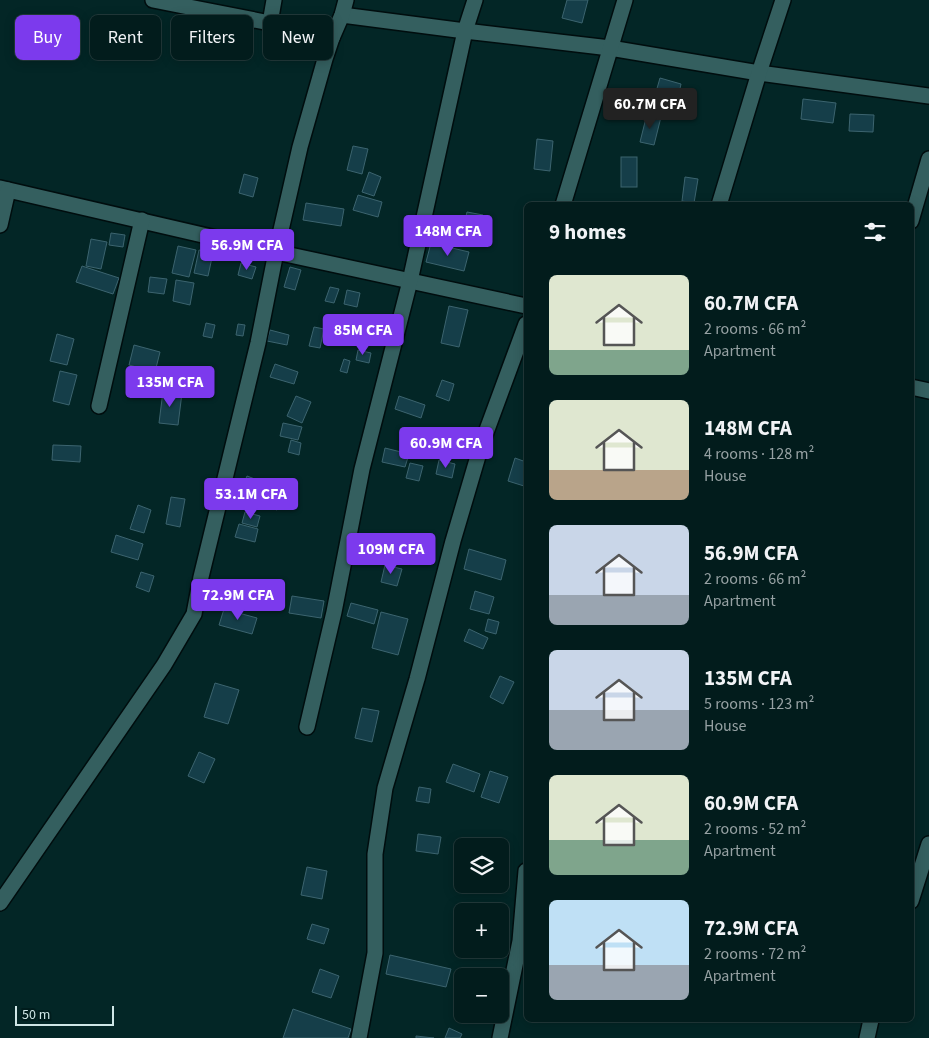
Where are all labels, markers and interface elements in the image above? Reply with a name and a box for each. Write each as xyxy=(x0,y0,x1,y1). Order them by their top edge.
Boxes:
chip: Buy xyxy=(15,15,80,60)
chip: Rent xyxy=(90,15,161,60)
chip: Filters xyxy=(171,15,253,60)
chip: New xyxy=(263,15,333,60)
pin: 60.7M CFA xyxy=(593,88,707,130)
text: 60.7M CFA xyxy=(614,93,686,115)
pin: 148M CFA xyxy=(396,214,500,257)
text: 9 homes xyxy=(549,217,626,247)
icon: filters xyxy=(861,218,889,246)
text: 148M CFA xyxy=(415,220,481,242)
pin: 56.9M CFA xyxy=(190,228,304,271)
text: 56.9M CFA xyxy=(211,234,283,256)
text: 60.7M CFA xyxy=(704,288,798,318)
icon: home xyxy=(589,295,649,355)
pin: 85M CFA xyxy=(317,314,409,356)
text: 2 rooms · 66 m² xyxy=(704,318,806,340)
text: 85M CFA xyxy=(334,319,392,341)
text: Apartment xyxy=(704,340,776,362)
pin: 135M CFA xyxy=(118,366,222,408)
text: 135M CFA xyxy=(137,371,203,393)
text: 148M CFA xyxy=(704,413,792,443)
icon: home xyxy=(589,420,649,480)
pin: 60.9M CFA xyxy=(389,426,503,469)
text: 60.9M CFA xyxy=(410,432,482,454)
text: 4 rooms · 128 m² xyxy=(704,443,814,465)
text: House xyxy=(704,465,746,487)
pin: 53.1M CFA xyxy=(194,478,308,520)
text: 53.1M CFA xyxy=(215,483,287,505)
pin: 109M CFA xyxy=(339,532,443,575)
text: 109M CFA xyxy=(358,538,424,560)
text: 56.9M CFA xyxy=(704,538,798,568)
icon: home xyxy=(589,545,649,605)
text: 2 rooms · 66 m² xyxy=(704,568,806,590)
pin: 72.9M CFA xyxy=(181,578,295,621)
text: 72.9M CFA xyxy=(202,584,274,606)
text: Apartment xyxy=(704,590,776,612)
text: 135M CFA xyxy=(704,663,792,693)
icon: home xyxy=(589,670,649,730)
text: 5 rooms · 123 m² xyxy=(704,693,814,715)
text: House xyxy=(704,715,746,737)
text: 60.9M CFA xyxy=(704,788,798,818)
icon: home xyxy=(589,795,649,855)
text: 2 rooms · 52 m² xyxy=(704,818,806,840)
map controls xyxy=(454,838,509,1023)
button: layers xyxy=(454,838,509,893)
text: Apartment xyxy=(704,840,776,862)
button: + xyxy=(454,903,509,958)
text: 72.9M CFA xyxy=(704,913,798,943)
icon: home xyxy=(589,920,649,980)
text: 2 rooms · 72 m² xyxy=(704,943,806,965)
text: Apartment xyxy=(704,965,776,987)
button: − xyxy=(454,968,509,1023)
scale bar xyxy=(15,1003,114,1026)
text: 50 m xyxy=(22,1005,50,1025)

